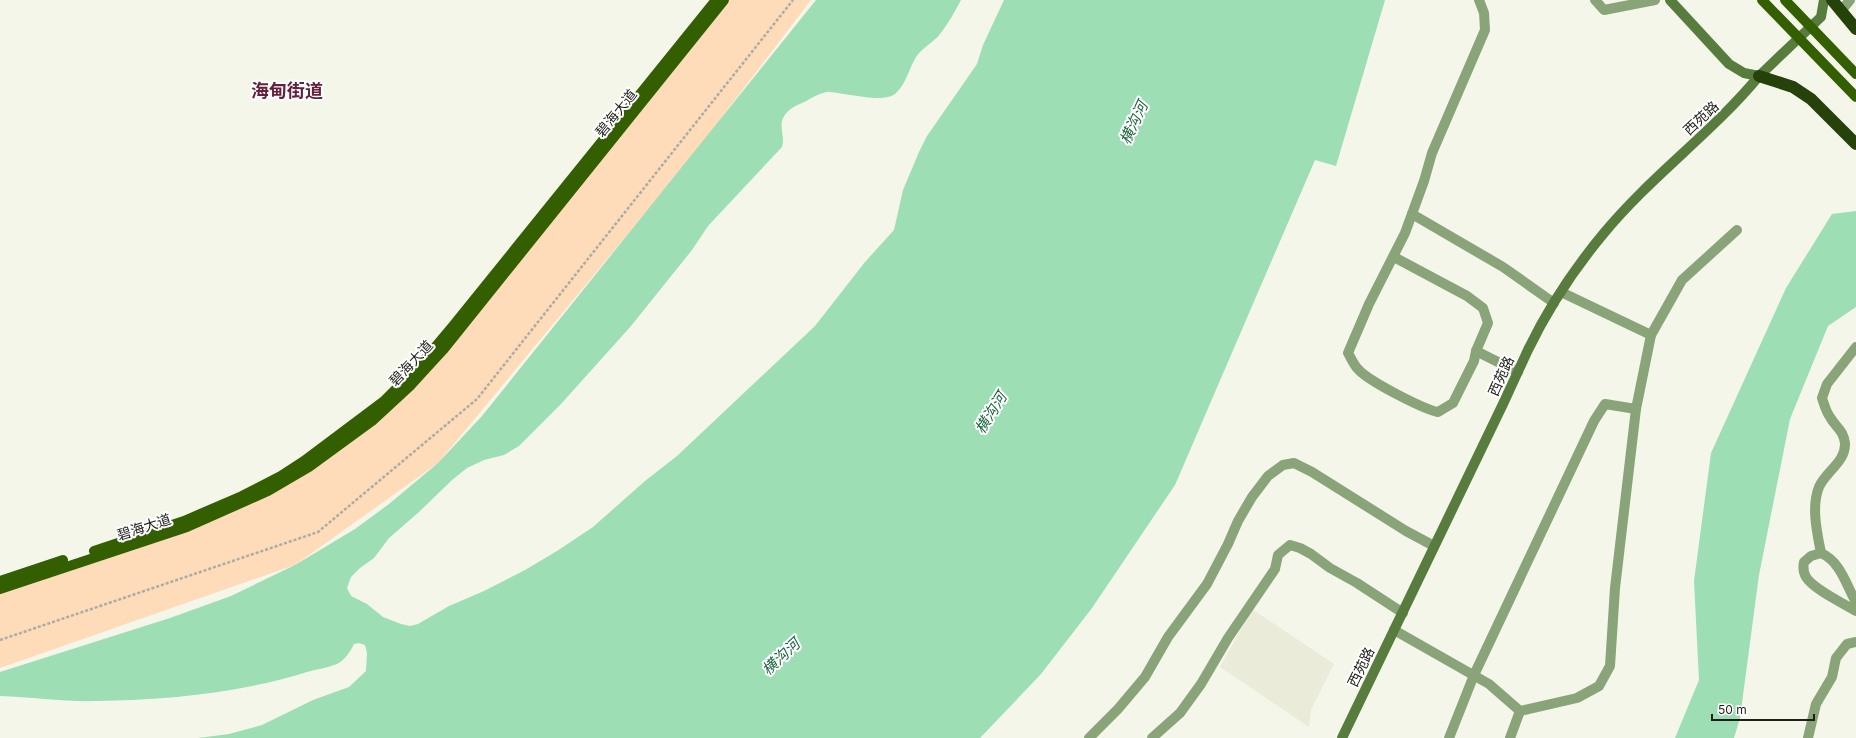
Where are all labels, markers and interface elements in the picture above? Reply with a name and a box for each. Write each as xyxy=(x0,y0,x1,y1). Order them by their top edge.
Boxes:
district label: 海甸街道 xyxy=(251,80,323,101)
street label: 碧海大道 xyxy=(591,86,640,140)
water label: 横沟河 xyxy=(1115,96,1153,147)
street label: 西苑路 xyxy=(1680,97,1722,138)
street label: 碧海大道 xyxy=(385,336,436,389)
street label: 西苑路 xyxy=(1484,353,1517,398)
water label: 横沟河 xyxy=(971,386,1012,437)
street label: 碧海大道 xyxy=(115,510,173,543)
water label: 横沟河 xyxy=(758,632,806,679)
street label: 西苑路 xyxy=(1344,644,1377,689)
scale bar xyxy=(1712,696,1814,722)
text: 50 m xyxy=(1718,702,1747,717)

